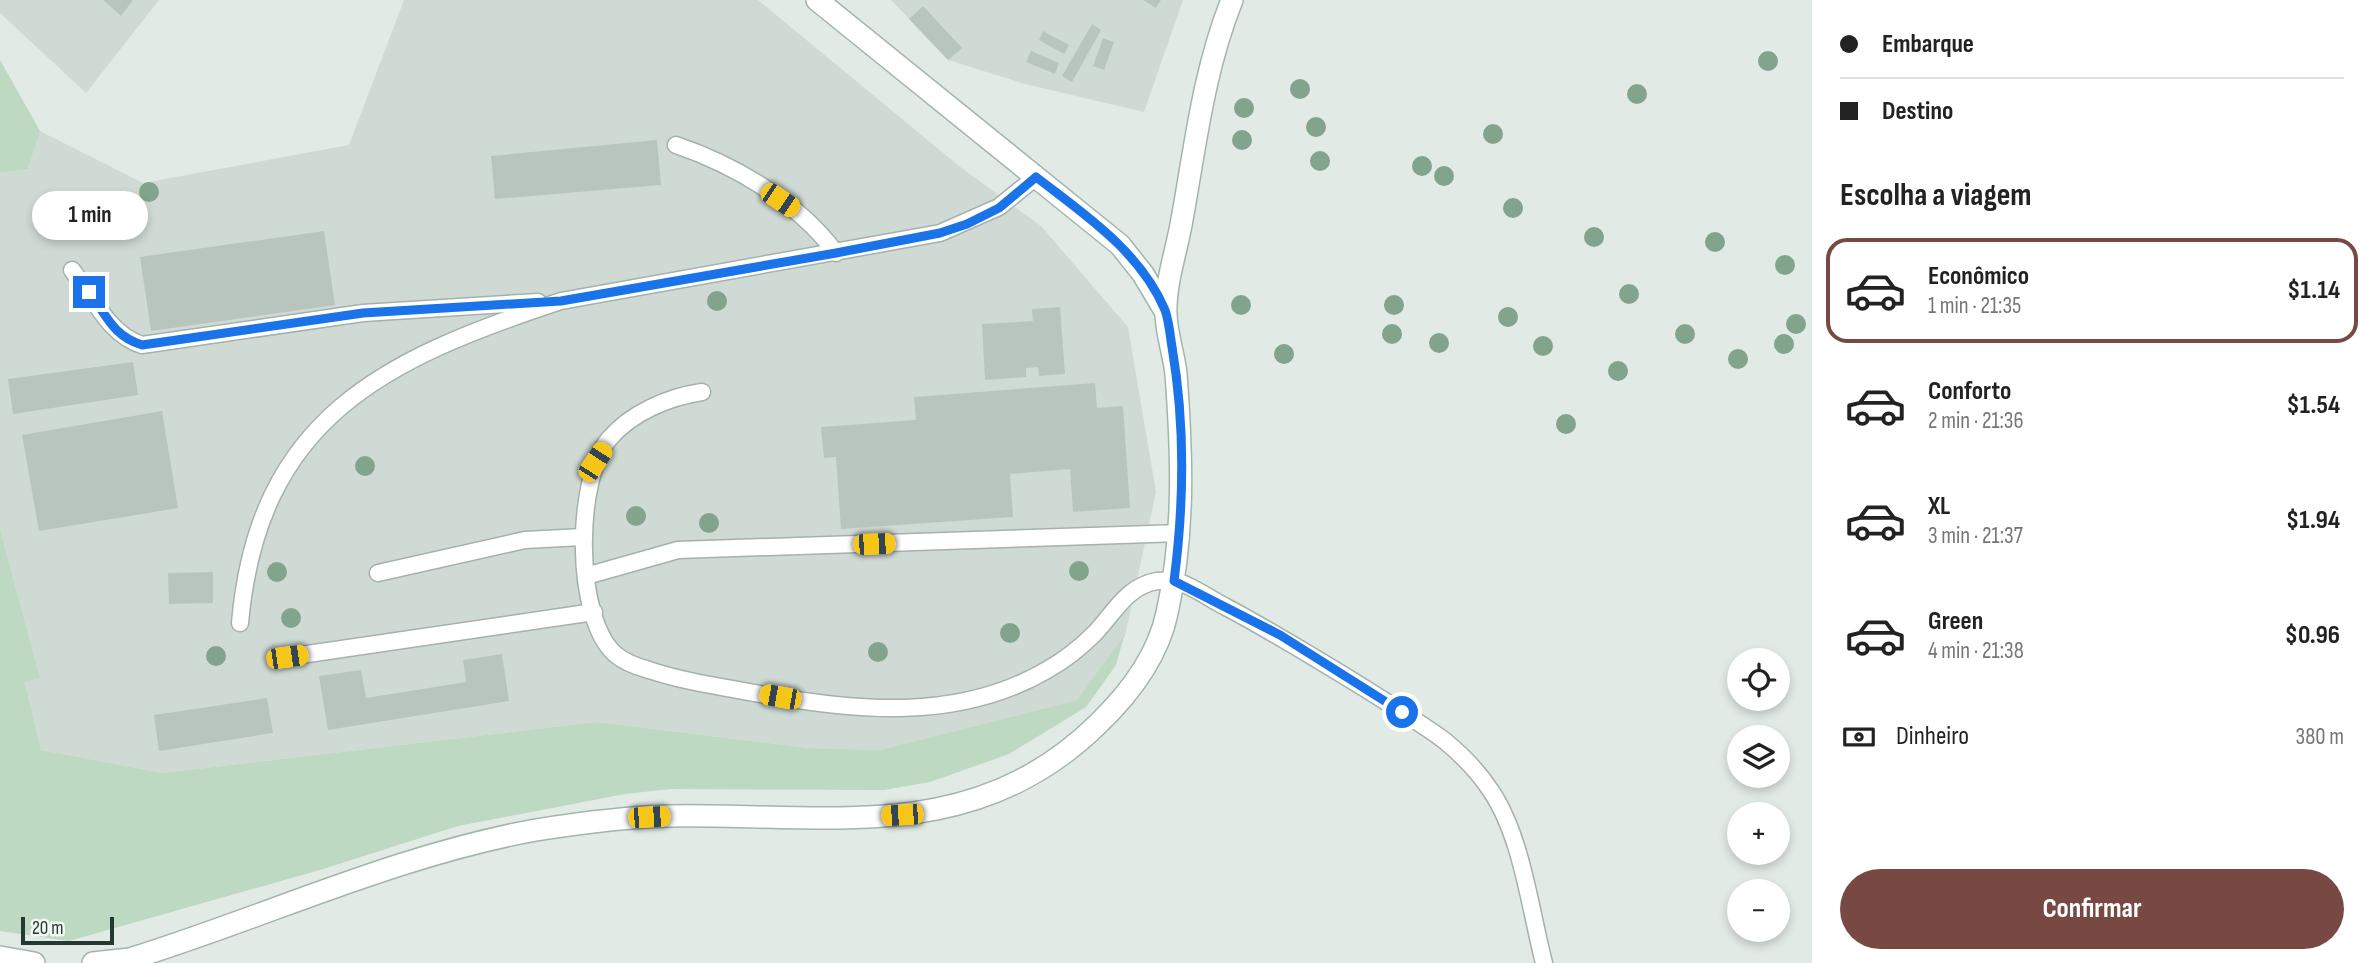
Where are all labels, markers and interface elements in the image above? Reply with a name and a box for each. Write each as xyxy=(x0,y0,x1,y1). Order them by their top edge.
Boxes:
text: Embarque xyxy=(1882,29,1974,60)
text: Destino xyxy=(1882,96,1953,127)
text: Escolha a viagem xyxy=(1840,176,2032,215)
car xyxy=(757,180,804,220)
callout: 1 min xyxy=(31,190,147,240)
text: 1 min xyxy=(69,201,111,229)
icon: car xyxy=(1844,259,1907,322)
text: Econômico xyxy=(1928,261,2029,292)
text: $1.14 xyxy=(2287,275,2340,306)
route end xyxy=(73,276,105,308)
text: 1 min · 21:35 xyxy=(1928,292,2021,320)
icon: car xyxy=(1844,374,1907,437)
text: Conforto xyxy=(1928,376,2011,407)
text: $1.54 xyxy=(2286,390,2340,421)
text: 2 min · 21:36 xyxy=(1928,407,2024,435)
car xyxy=(575,439,616,485)
icon: car xyxy=(1844,489,1907,552)
text: XL xyxy=(1928,491,1950,522)
text: $1.94 xyxy=(2286,505,2340,536)
text: 3 min · 21:37 xyxy=(1928,522,2023,550)
car xyxy=(853,533,896,555)
icon: car xyxy=(1844,604,1907,667)
text: Green xyxy=(1928,606,1983,637)
text: $0.96 xyxy=(2285,620,2340,651)
text: 4 min · 21:38 xyxy=(1928,637,2024,665)
car xyxy=(265,644,310,670)
map controls xyxy=(1727,648,1790,942)
button: locate xyxy=(1727,648,1790,711)
car xyxy=(758,683,803,711)
route start xyxy=(1386,696,1418,728)
icon: cash xyxy=(1840,718,1878,756)
text: Dinheiro xyxy=(1896,721,1969,752)
text: 380 m xyxy=(2296,723,2344,751)
button: layers xyxy=(1727,725,1790,788)
button: + xyxy=(1727,802,1790,865)
car xyxy=(881,803,924,827)
car xyxy=(628,805,671,829)
button: Confirmar xyxy=(1840,869,2344,949)
button: − xyxy=(1727,879,1790,942)
scale bar xyxy=(21,914,114,946)
text: 20 m xyxy=(32,917,64,940)

